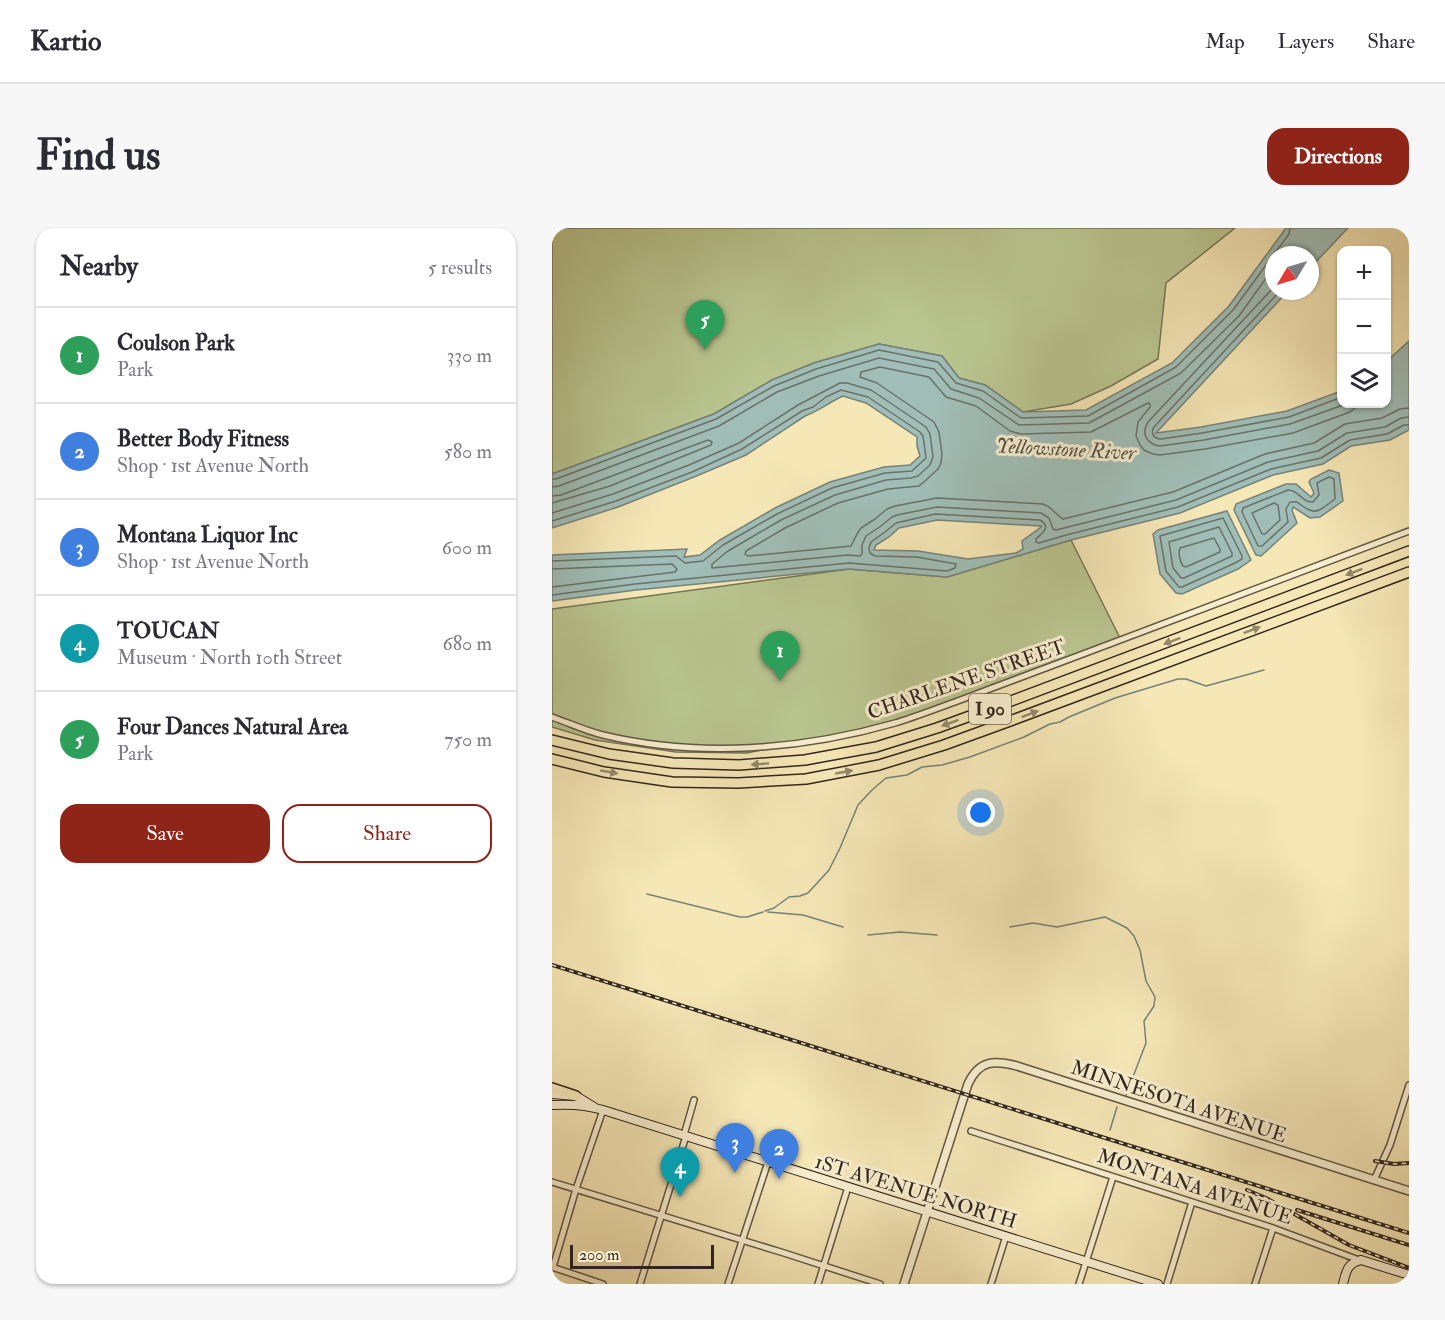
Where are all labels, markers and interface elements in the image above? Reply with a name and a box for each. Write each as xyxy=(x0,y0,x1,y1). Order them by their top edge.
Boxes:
text: Kartio xyxy=(30,24,101,59)
text: Map xyxy=(1205,28,1245,55)
text: Layers xyxy=(1278,28,1334,55)
text: Share xyxy=(1367,28,1415,55)
button: Directions xyxy=(1267,128,1409,185)
text: Find us xyxy=(36,130,160,182)
north arrow xyxy=(1265,246,1319,300)
map controls xyxy=(1337,246,1391,408)
button: + xyxy=(1337,246,1391,300)
text: Nearby xyxy=(60,251,138,283)
text: 5 results xyxy=(428,255,492,280)
pin: 5 xyxy=(686,300,724,350)
button: − xyxy=(1337,300,1391,354)
text: Coulson Park xyxy=(117,329,235,357)
text: 1 xyxy=(76,343,83,368)
text: 330 m xyxy=(447,343,492,368)
button: layers xyxy=(1337,354,1391,408)
text: Park xyxy=(117,357,153,382)
text: Better Body Fitness xyxy=(117,425,289,453)
water label: Yellowstone River xyxy=(995,432,1138,467)
text: 2 xyxy=(74,439,85,464)
text: 580 m xyxy=(444,439,492,464)
text: Shop · 1st Avenue North xyxy=(117,453,309,478)
text: Montana Liquor Inc xyxy=(117,521,298,549)
text: 3 xyxy=(76,535,83,560)
text: 600 m xyxy=(442,535,492,560)
text: Shop · 1st Avenue North xyxy=(117,549,309,574)
one-way arrow xyxy=(1345,568,1363,577)
text: TOUCAN xyxy=(117,617,219,645)
one-way arrow xyxy=(1243,625,1261,635)
text: 4 xyxy=(74,631,85,656)
text: 680 m xyxy=(443,631,492,656)
pin: 1 xyxy=(760,632,800,681)
street label: CHARLENE STREET xyxy=(864,634,1068,725)
one-way arrow xyxy=(1163,636,1181,646)
text: Museum · North 10th Street xyxy=(117,645,342,670)
road number: I 90 xyxy=(969,694,1011,724)
one-way arrow xyxy=(1021,708,1039,718)
text: Four Dances Natural Area xyxy=(117,713,348,741)
one-way arrow xyxy=(940,719,958,729)
text: 5 xyxy=(75,727,84,752)
text: 750 m xyxy=(444,727,492,752)
text: Park xyxy=(117,741,153,766)
one-way arrow xyxy=(750,759,769,768)
one-way arrow xyxy=(835,767,854,776)
one-way arrow xyxy=(600,768,619,777)
your location xyxy=(966,798,995,827)
button: Save xyxy=(60,804,270,863)
button: Share xyxy=(282,804,492,863)
street label: MINNESOTA AVENUE xyxy=(1068,1055,1290,1148)
pin: 3 xyxy=(716,1124,754,1173)
pin: 2 xyxy=(760,1130,798,1179)
street label: MONTANA AVENUE xyxy=(1094,1143,1296,1230)
pin: 4 xyxy=(660,1148,700,1197)
street label: 1ST AVENUE NORTH xyxy=(812,1149,1020,1234)
scale bar xyxy=(570,1242,714,1270)
text: 200 m xyxy=(579,1245,619,1265)

